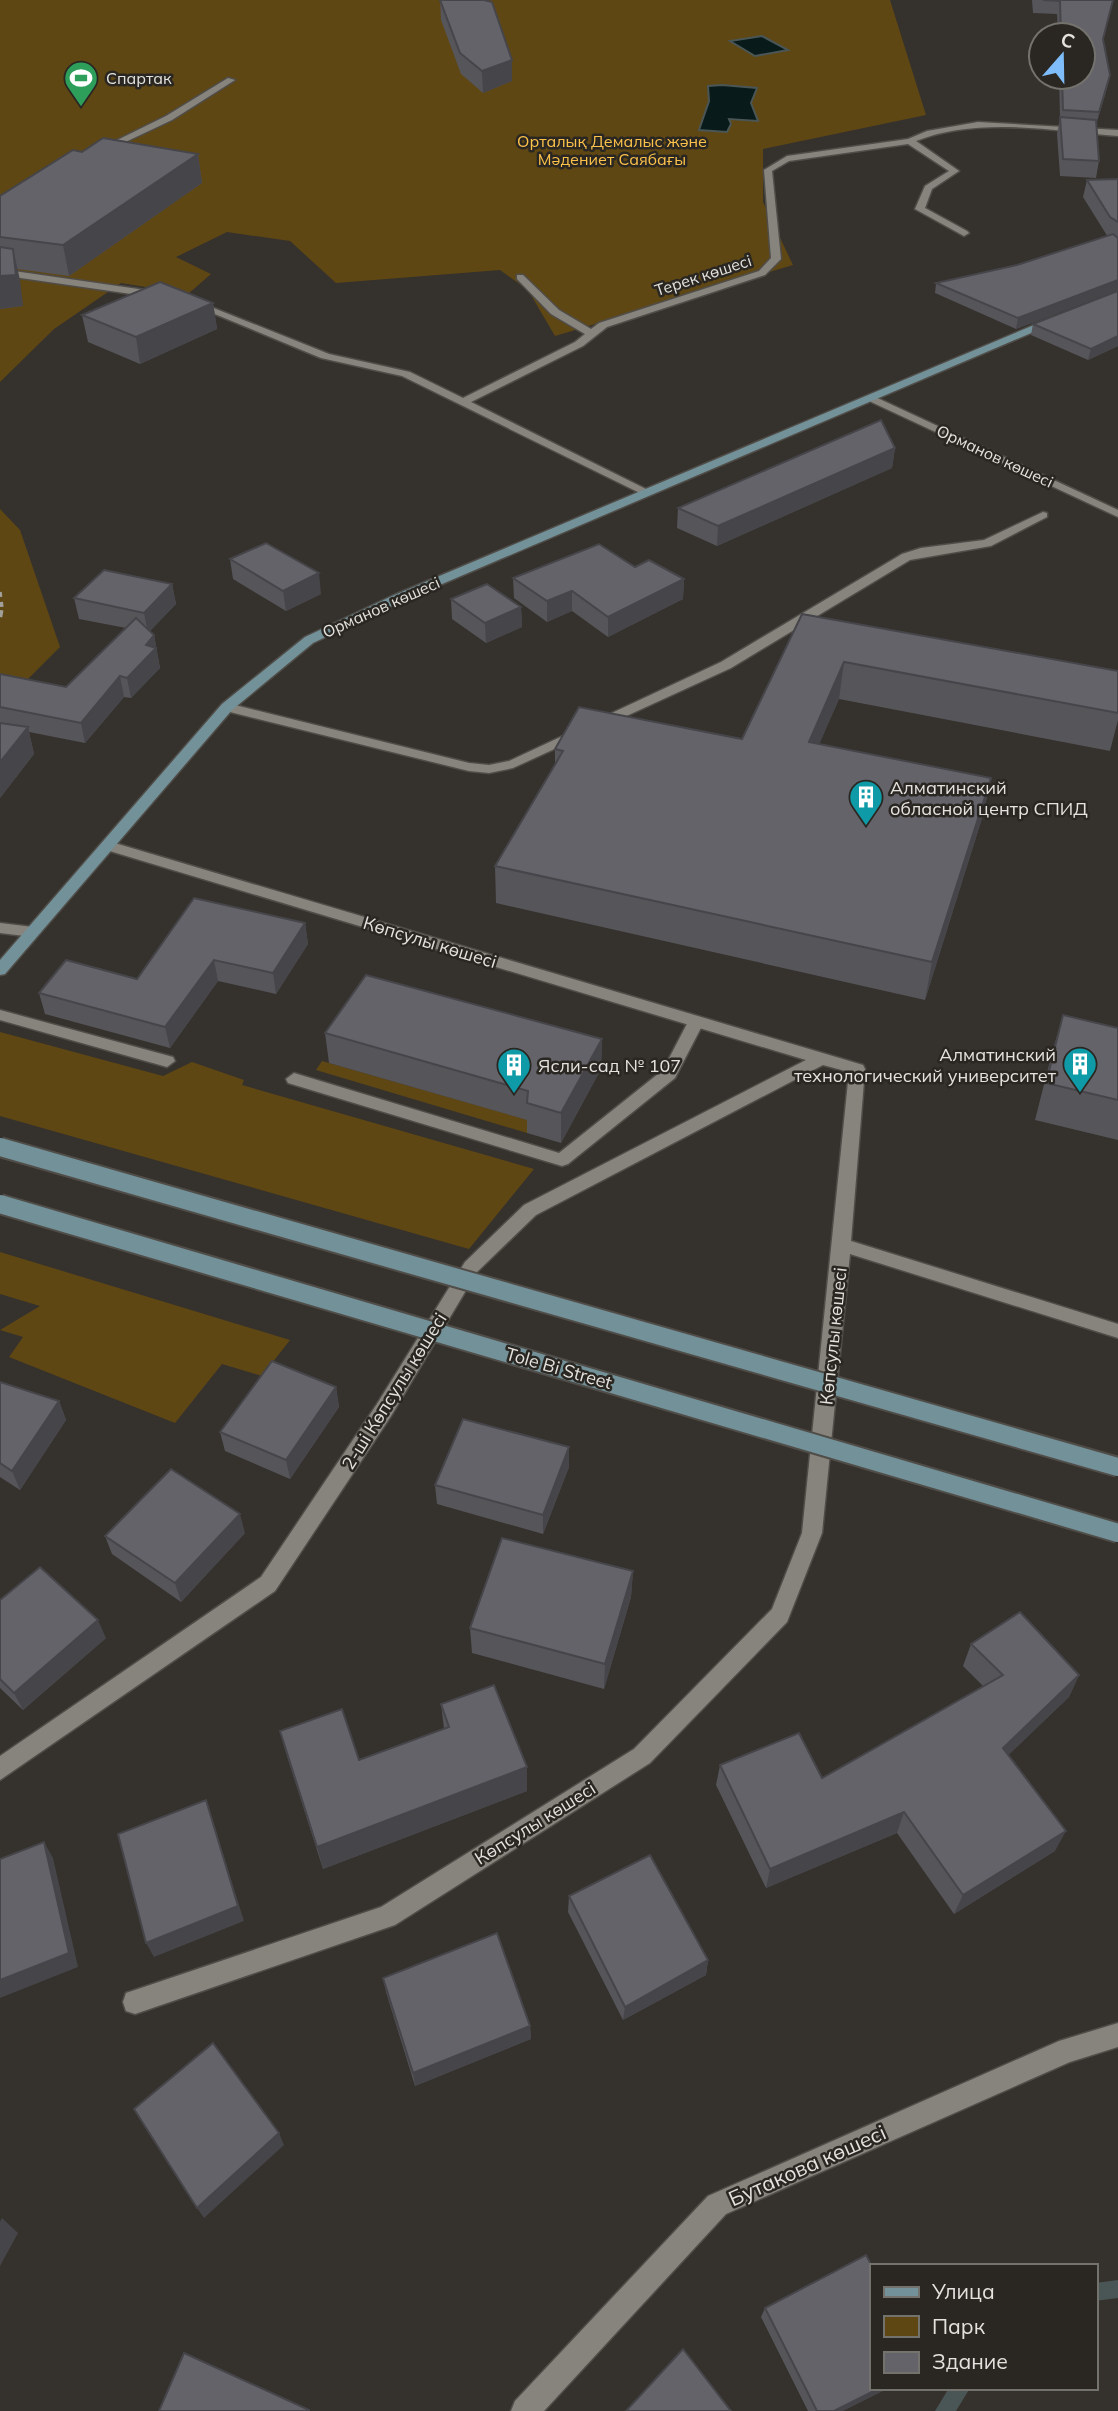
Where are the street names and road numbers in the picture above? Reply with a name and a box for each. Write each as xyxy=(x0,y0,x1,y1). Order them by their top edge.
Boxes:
street label: Терек көшесі xyxy=(652,250,754,300)
street label: Орманов көшесі xyxy=(933,420,1057,492)
street label: Орманов көшесі xyxy=(319,572,443,642)
street label: Көпсулы көшесі xyxy=(361,911,499,973)
street label: Көпсулы көшесі xyxy=(814,1266,852,1406)
street label: 2-ші Көпсулы көшесі xyxy=(336,1308,452,1474)
street label: Tole Bi Street xyxy=(503,1342,615,1394)
street label: Көпсулы көшесі xyxy=(470,1777,600,1869)
street label: Бутакова көшесі xyxy=(724,2119,890,2211)

